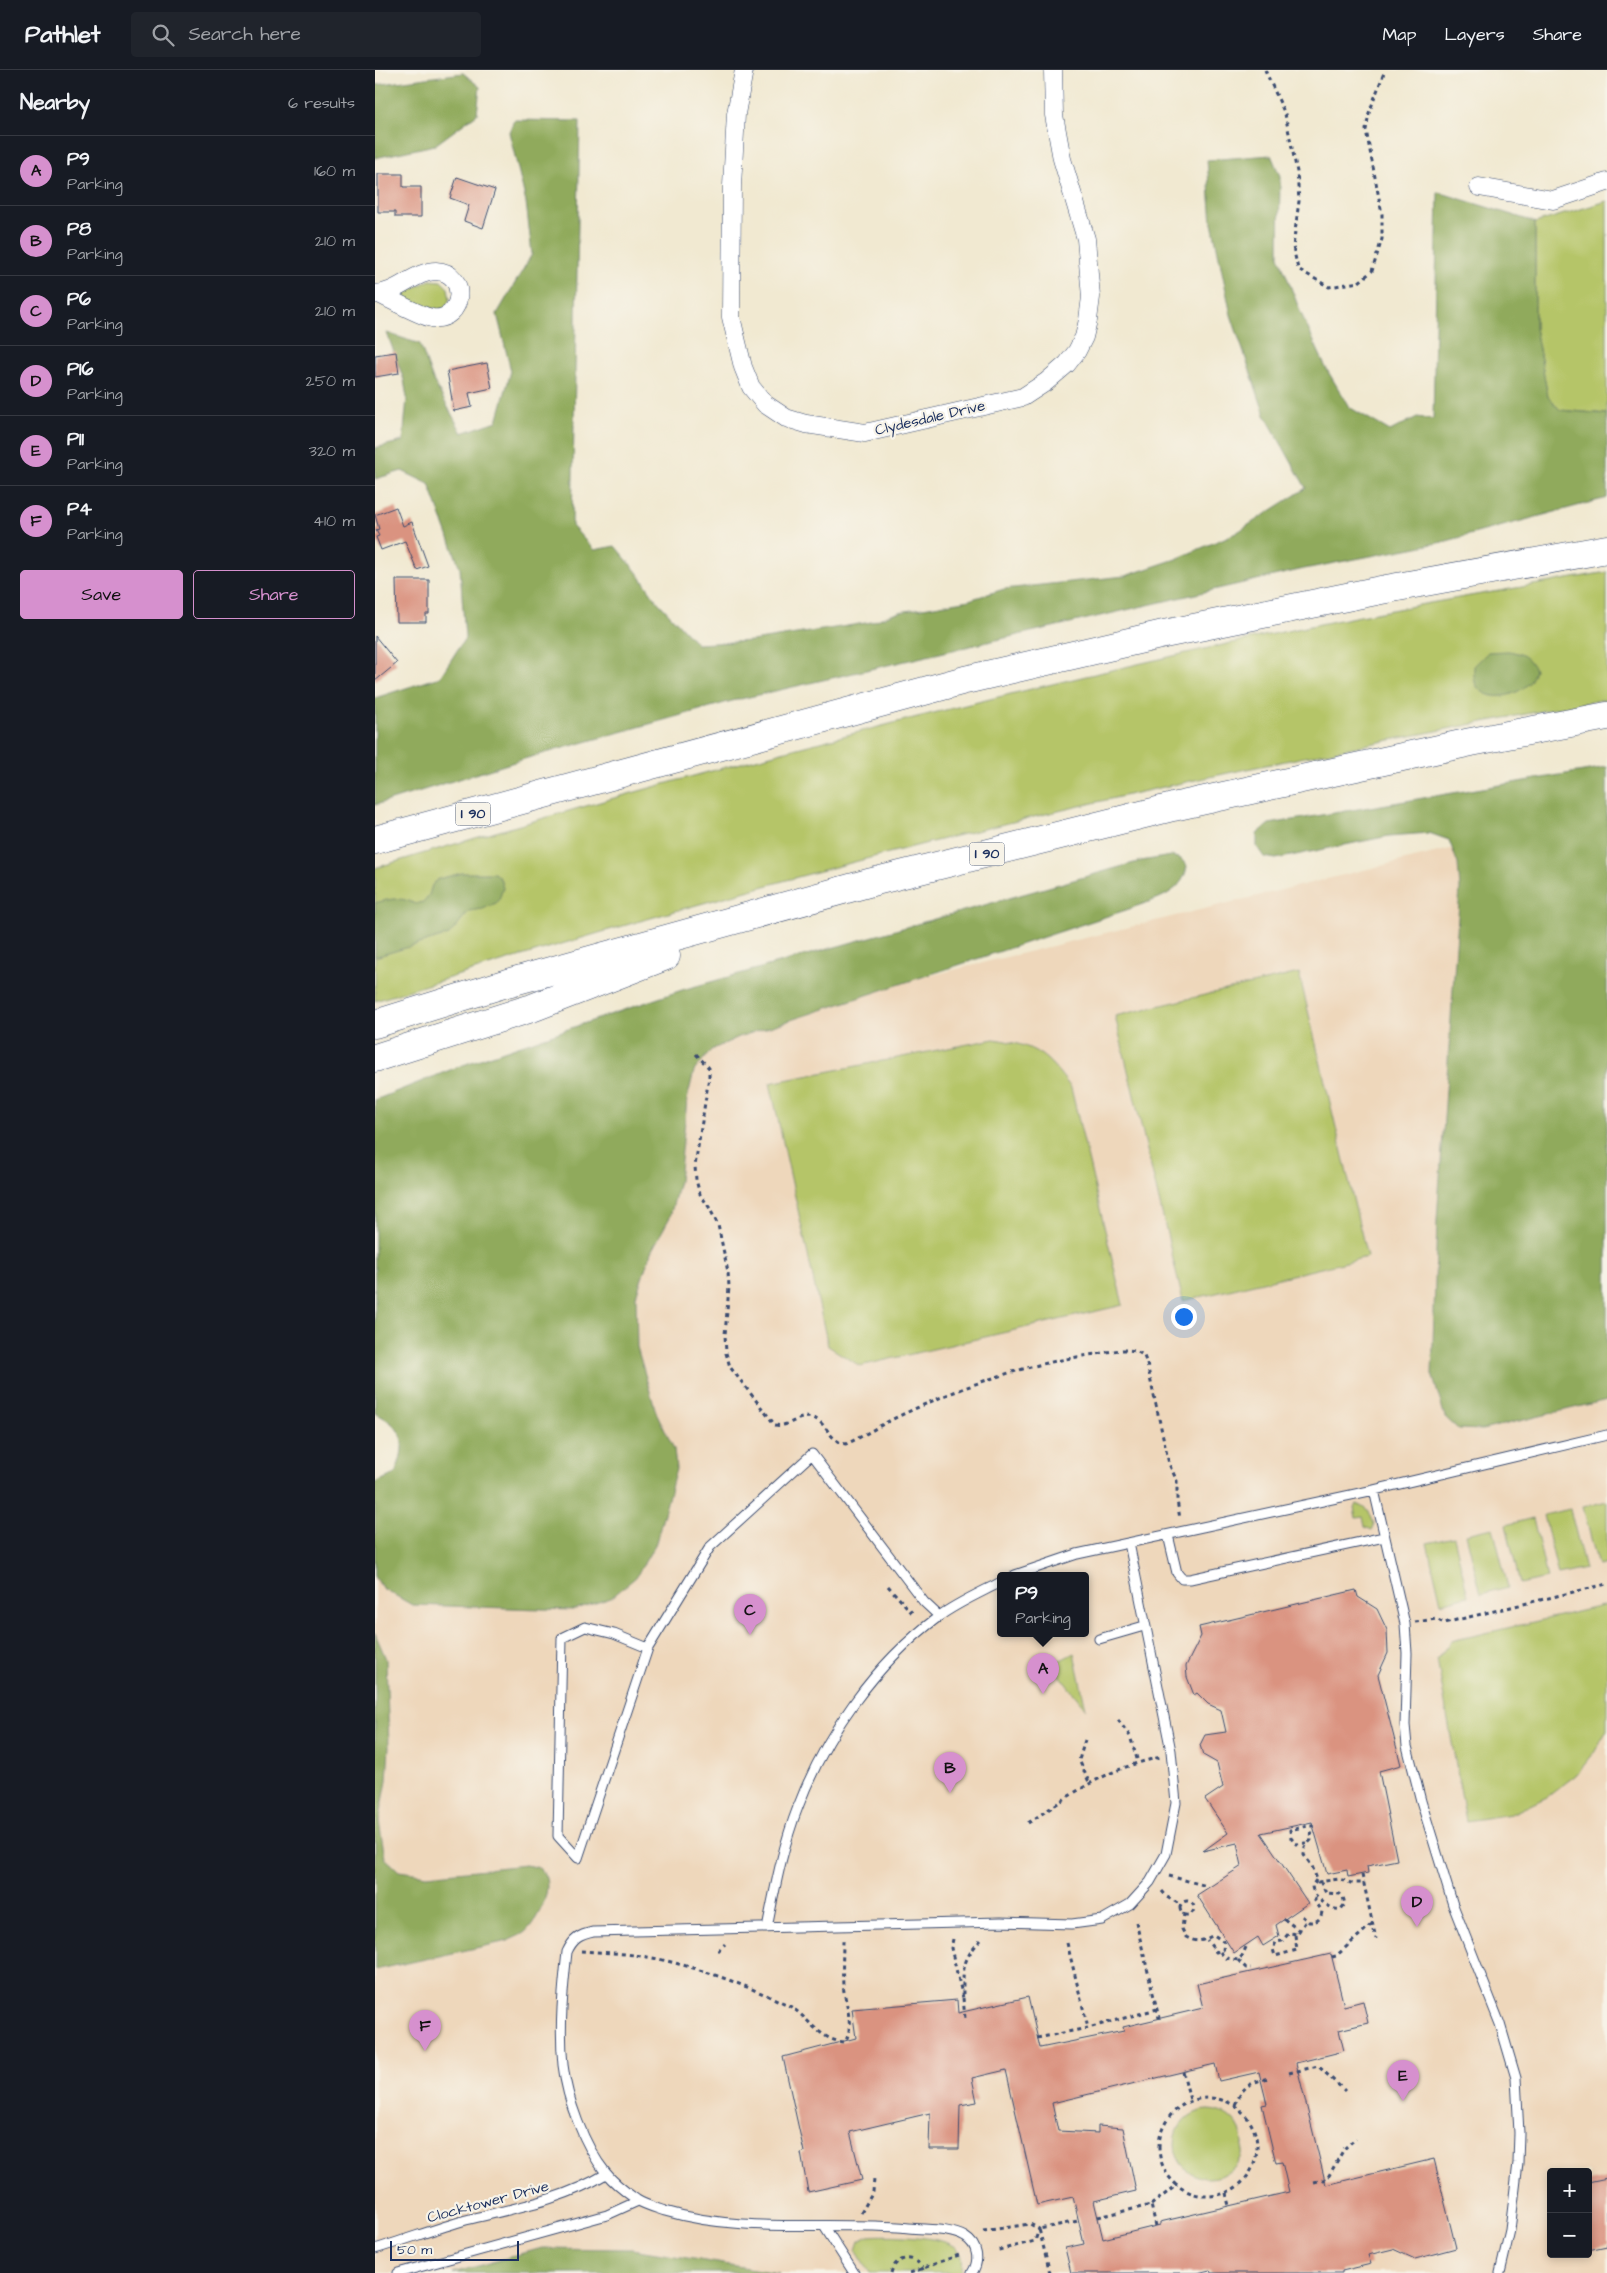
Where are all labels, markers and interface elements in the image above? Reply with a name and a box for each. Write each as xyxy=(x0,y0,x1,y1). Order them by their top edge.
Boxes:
search box xyxy=(131,12,481,57)
text: Pathlet xyxy=(25,18,101,52)
icon: search xyxy=(149,21,177,49)
text: Search here xyxy=(189,21,301,48)
text: Map xyxy=(1382,22,1416,47)
text: Layers xyxy=(1444,22,1505,47)
text: Share xyxy=(1533,22,1582,47)
text: Nearby xyxy=(20,88,90,117)
text: 6 results xyxy=(288,92,355,114)
text: P9 xyxy=(67,146,90,173)
text: A xyxy=(31,160,41,182)
text: 160 m xyxy=(314,160,355,182)
text: Parking xyxy=(67,173,123,195)
text: P8 xyxy=(67,216,91,243)
text: B xyxy=(30,230,42,252)
text: 210 m xyxy=(315,230,355,252)
text: Parking xyxy=(67,243,123,265)
text: P6 xyxy=(67,286,91,313)
text: C xyxy=(30,300,42,322)
text: 210 m xyxy=(315,300,355,322)
text: Parking xyxy=(67,313,123,335)
text: P16 xyxy=(67,356,93,383)
text: D xyxy=(31,370,41,392)
text: 250 m xyxy=(306,370,355,392)
text: Parking xyxy=(67,383,123,405)
street label: Clydesdale Drive xyxy=(873,395,987,442)
text: P11 xyxy=(67,426,84,453)
text: E xyxy=(31,440,41,462)
text: 320 m xyxy=(309,440,355,462)
text: Parking xyxy=(67,453,123,475)
text: P4 xyxy=(67,496,92,523)
text: F xyxy=(30,510,42,532)
text: 410 m xyxy=(313,510,355,532)
text: Parking xyxy=(67,523,123,545)
button: Save xyxy=(20,570,183,619)
button: Share xyxy=(193,570,355,619)
road number: I 90 xyxy=(455,802,491,826)
road number: I 90 xyxy=(969,842,1005,866)
your location xyxy=(1171,1304,1197,1330)
popup xyxy=(997,1572,1089,1637)
text: P9 xyxy=(1015,1580,1038,1607)
pin: C xyxy=(734,1594,766,1635)
text: Parking xyxy=(1015,1607,1071,1629)
pin: A xyxy=(1027,1653,1059,1694)
pin: B xyxy=(934,1752,966,1793)
pin: D xyxy=(1401,1886,1433,1927)
pin: F xyxy=(409,2010,441,2051)
pin: E xyxy=(1387,2060,1419,2101)
map controls xyxy=(1547,2168,1592,2258)
button: + xyxy=(1547,2168,1592,2213)
street label: Clocktower Drive xyxy=(425,2176,551,2228)
button: − xyxy=(1547,2213,1592,2258)
scale bar xyxy=(390,2238,519,2261)
text: 50 m xyxy=(397,2240,432,2260)

